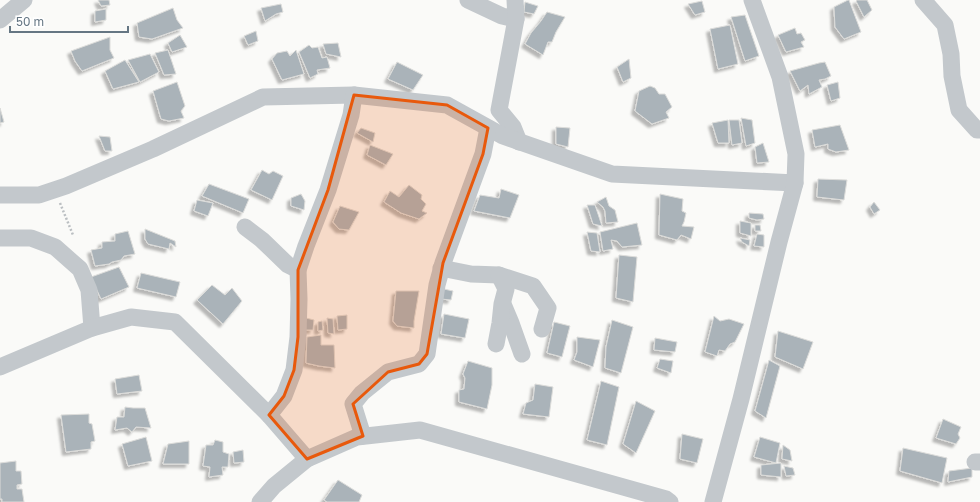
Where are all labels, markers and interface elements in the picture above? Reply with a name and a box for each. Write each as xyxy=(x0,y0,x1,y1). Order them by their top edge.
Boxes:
scale bar xyxy=(10,8,128,34)
text: 50 m xyxy=(16,14,44,29)

